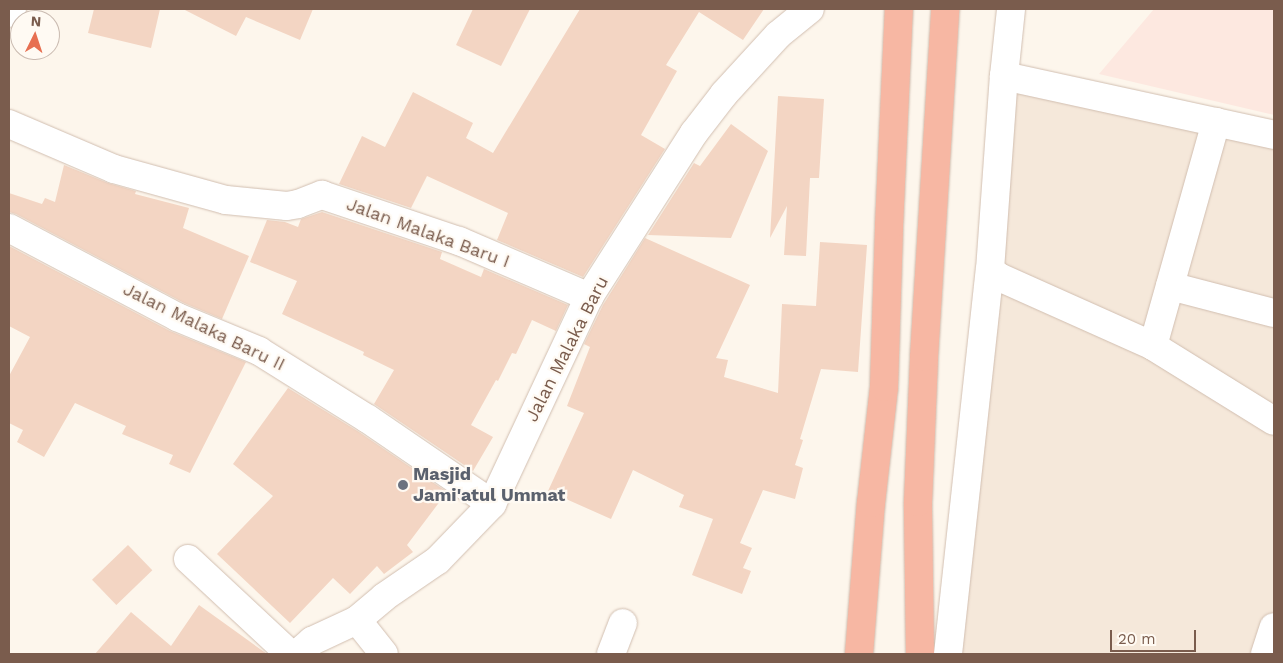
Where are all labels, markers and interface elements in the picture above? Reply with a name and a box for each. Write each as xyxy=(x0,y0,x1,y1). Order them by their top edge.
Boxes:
north arrow xyxy=(10,10,60,60)
text: N xyxy=(30,13,42,29)
street label: Jalan Malaka Baru I xyxy=(343,193,513,273)
street label: Jalan Malaka Baru xyxy=(521,272,613,426)
street label: Jalan Malaka Baru II xyxy=(119,278,289,376)
place label: Masjid Jami'atul Ummat xyxy=(413,464,566,506)
marker: Masjid Jami'atul Ummat xyxy=(397,479,409,491)
scale bar xyxy=(1113,620,1199,652)
text: 20 m xyxy=(1118,630,1156,648)

